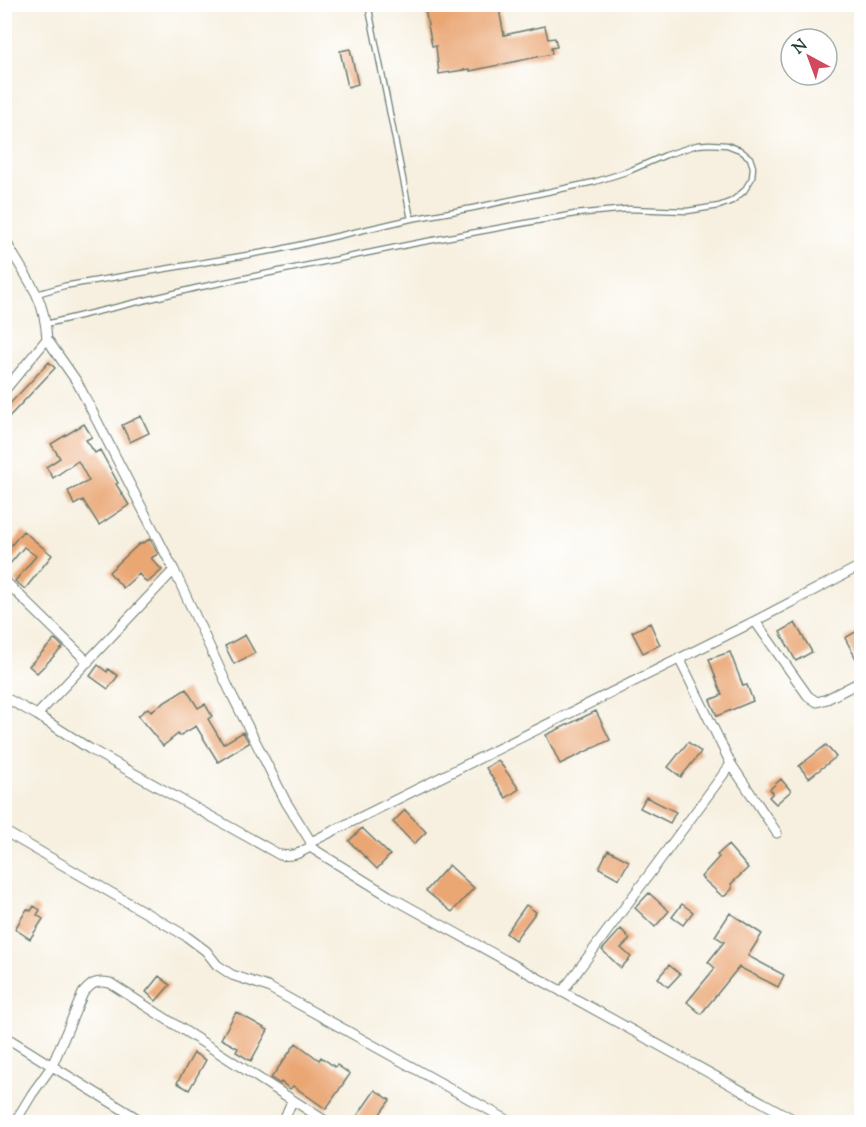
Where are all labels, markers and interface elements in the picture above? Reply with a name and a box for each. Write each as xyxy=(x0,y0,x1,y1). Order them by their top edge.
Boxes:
north arrow xyxy=(779,27,839,87)
text: N xyxy=(788,35,813,60)

